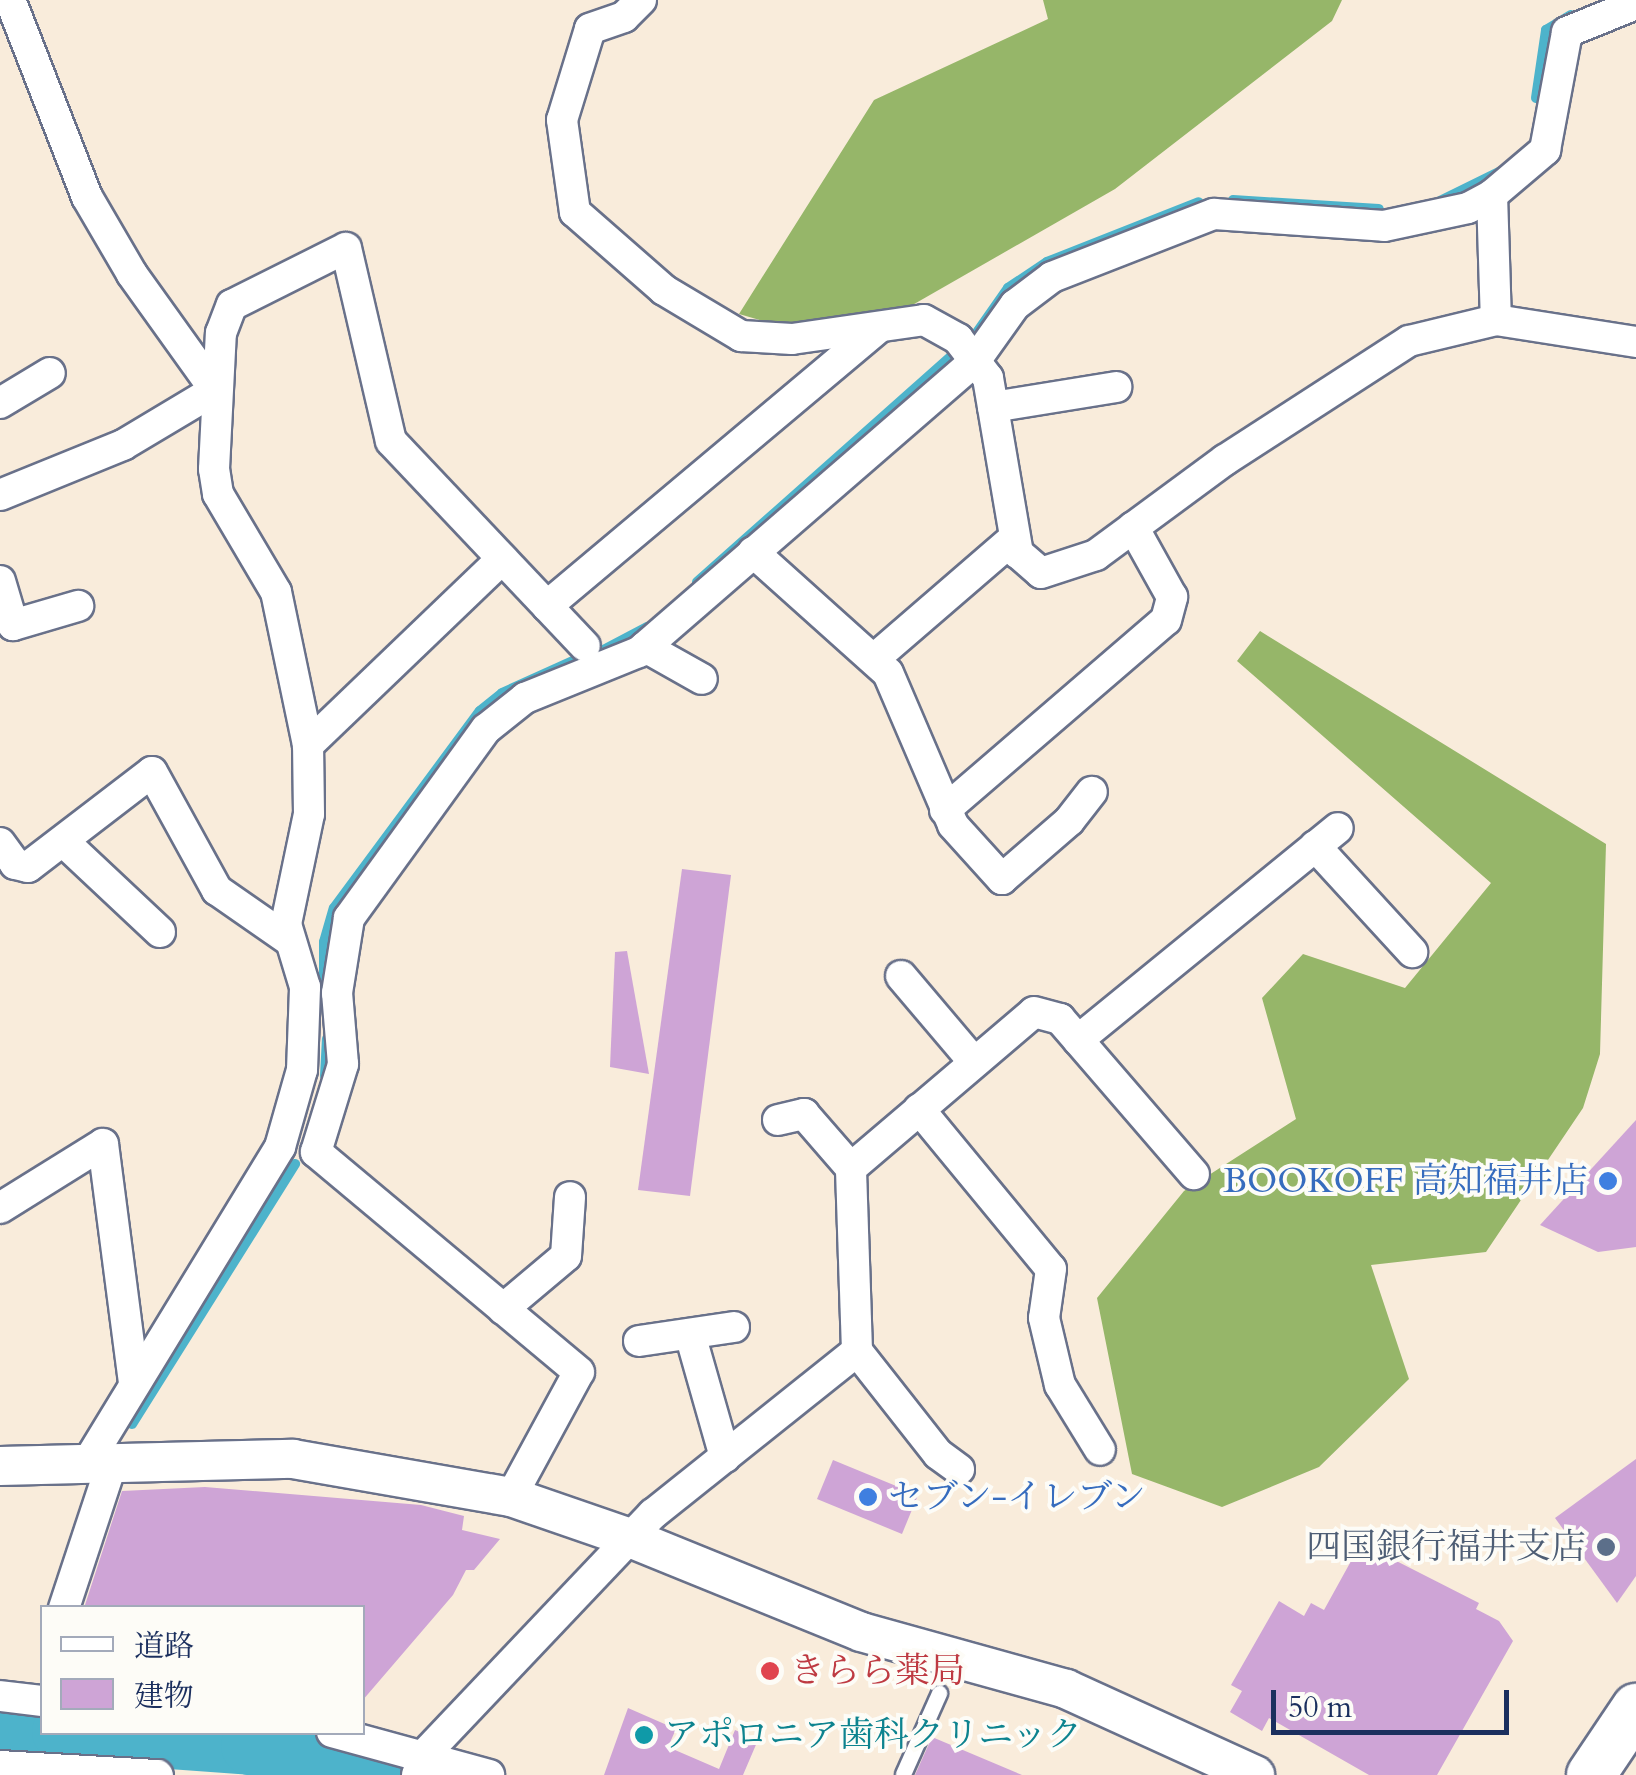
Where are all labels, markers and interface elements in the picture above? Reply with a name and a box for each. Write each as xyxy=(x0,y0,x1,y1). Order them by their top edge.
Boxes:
place label: BOOKOFF 高知福井店 xyxy=(1223,1160,1588,1202)
marker: BOOKOFF 高知福井店 xyxy=(1597,1170,1619,1192)
place label: セブン-イレブン xyxy=(888,1476,1149,1518)
marker: セブン-イレブン xyxy=(857,1486,879,1508)
place label: 四国銀行福井支店 xyxy=(1306,1526,1586,1568)
marker: 四国銀行福井支店 xyxy=(1595,1536,1617,1558)
legend xyxy=(40,1605,365,1735)
text: 道路 xyxy=(134,1626,194,1667)
place label: きらら薬局 xyxy=(790,1650,965,1692)
marker: きらら薬局 xyxy=(759,1660,781,1682)
scale bar xyxy=(1276,1670,1514,1732)
text: 建物 xyxy=(134,1676,194,1717)
text: 50 m xyxy=(1288,1687,1352,1728)
place label: アポロニア歯科クリニック xyxy=(664,1714,1084,1756)
marker: アポロニア歯科クリニック xyxy=(633,1724,655,1746)

